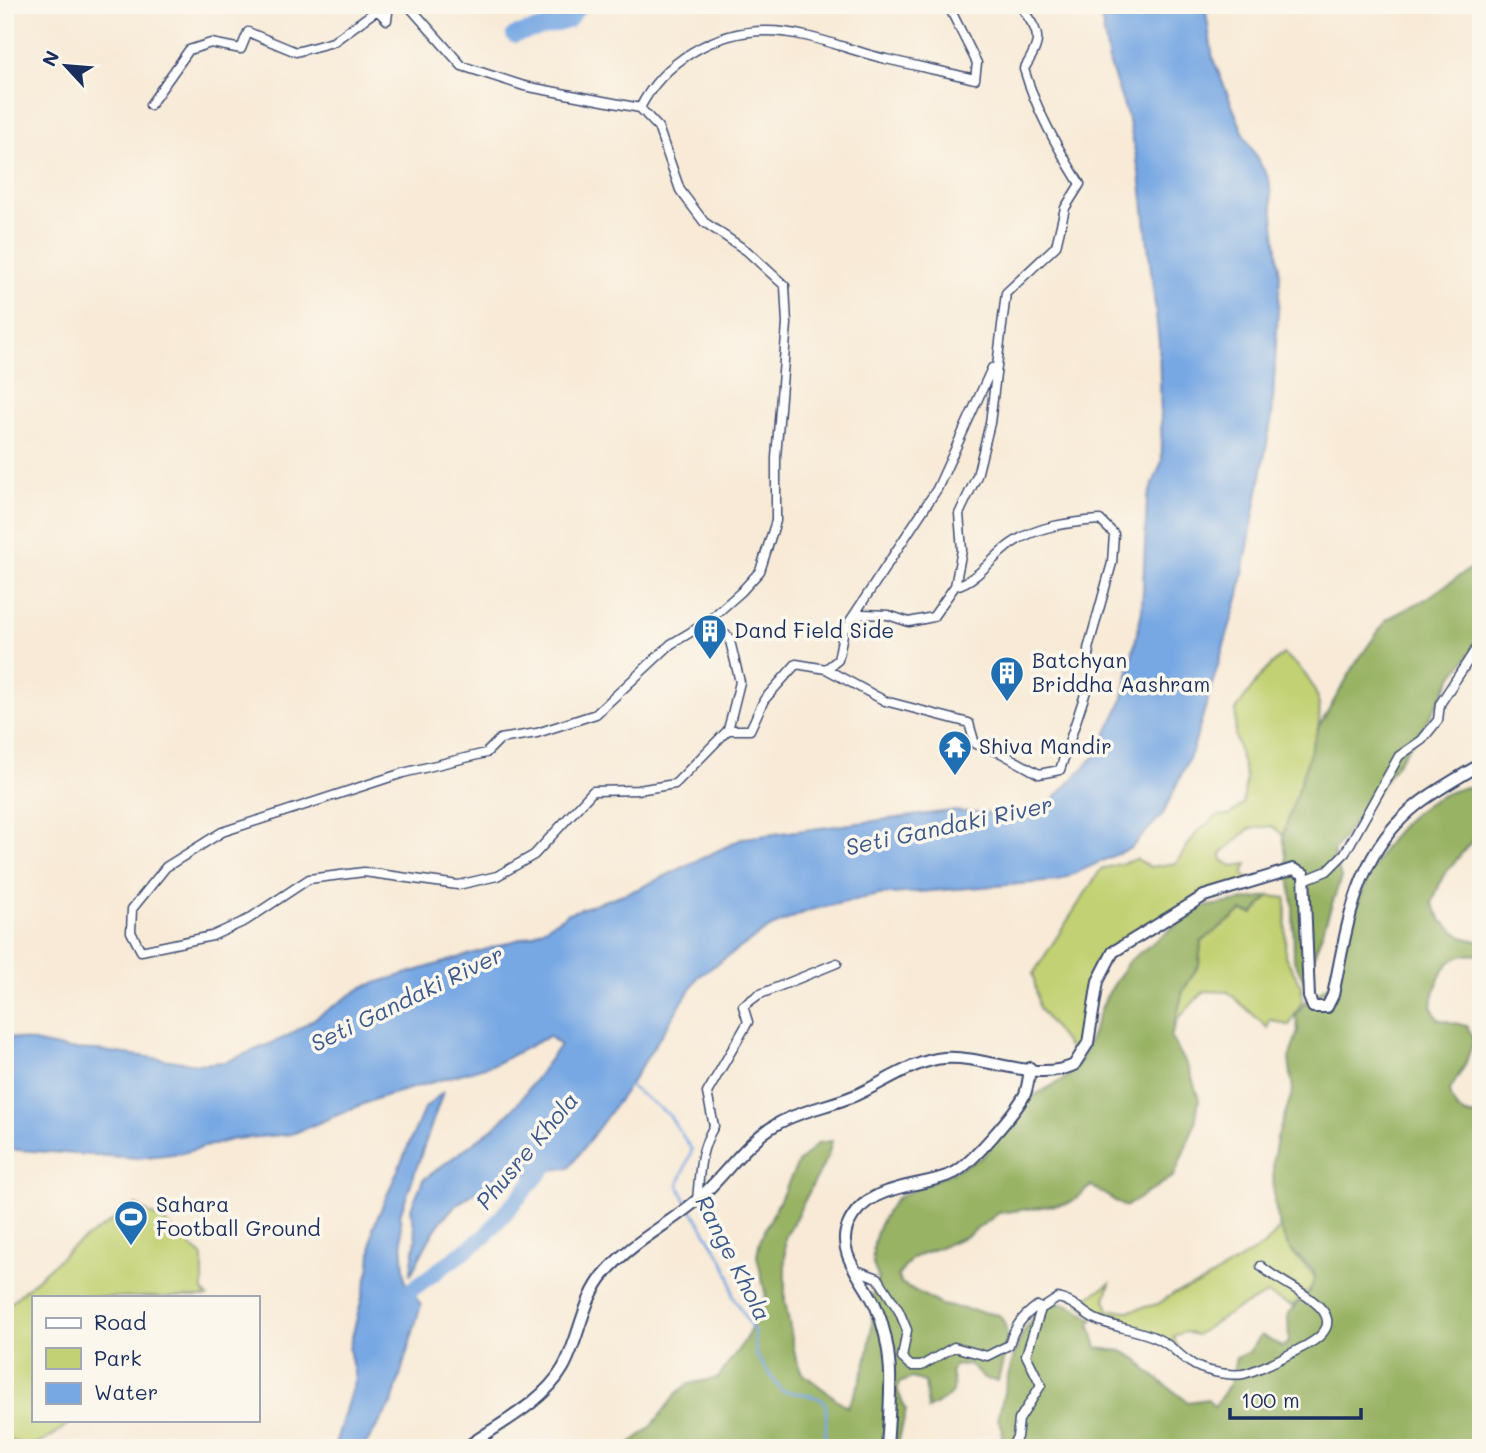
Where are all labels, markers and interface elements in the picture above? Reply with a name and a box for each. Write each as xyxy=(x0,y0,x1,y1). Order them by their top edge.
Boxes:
north arrow xyxy=(32,32,102,102)
text: N xyxy=(36,46,65,70)
building icon: Dand Field Side xyxy=(691,612,729,661)
place label: Dand Field Side xyxy=(734,616,894,643)
place label: Batchyan Briddha Aashram xyxy=(1032,646,1210,697)
building icon: Batchyan Briddha Aashram xyxy=(988,654,1026,703)
temple icon: Shiva Mandir xyxy=(936,728,974,777)
place label: Shiva Mandir xyxy=(979,732,1112,759)
water label: Seti Gandaki River xyxy=(842,788,1055,862)
water label: Seti Gandaki River xyxy=(305,938,508,1058)
water label: Phusre Khola xyxy=(468,1085,584,1215)
place label: Sahara Football Ground xyxy=(156,1190,321,1241)
water label: Range Khola xyxy=(689,1190,778,1326)
sports icon: Sahara Football Ground xyxy=(112,1198,150,1247)
legend xyxy=(32,1296,259,1422)
text: Road xyxy=(94,1308,146,1335)
text: Park xyxy=(94,1344,142,1371)
scale bar xyxy=(1230,1376,1362,1420)
text: Water xyxy=(94,1378,158,1405)
text: 100 m xyxy=(1241,1386,1300,1413)

